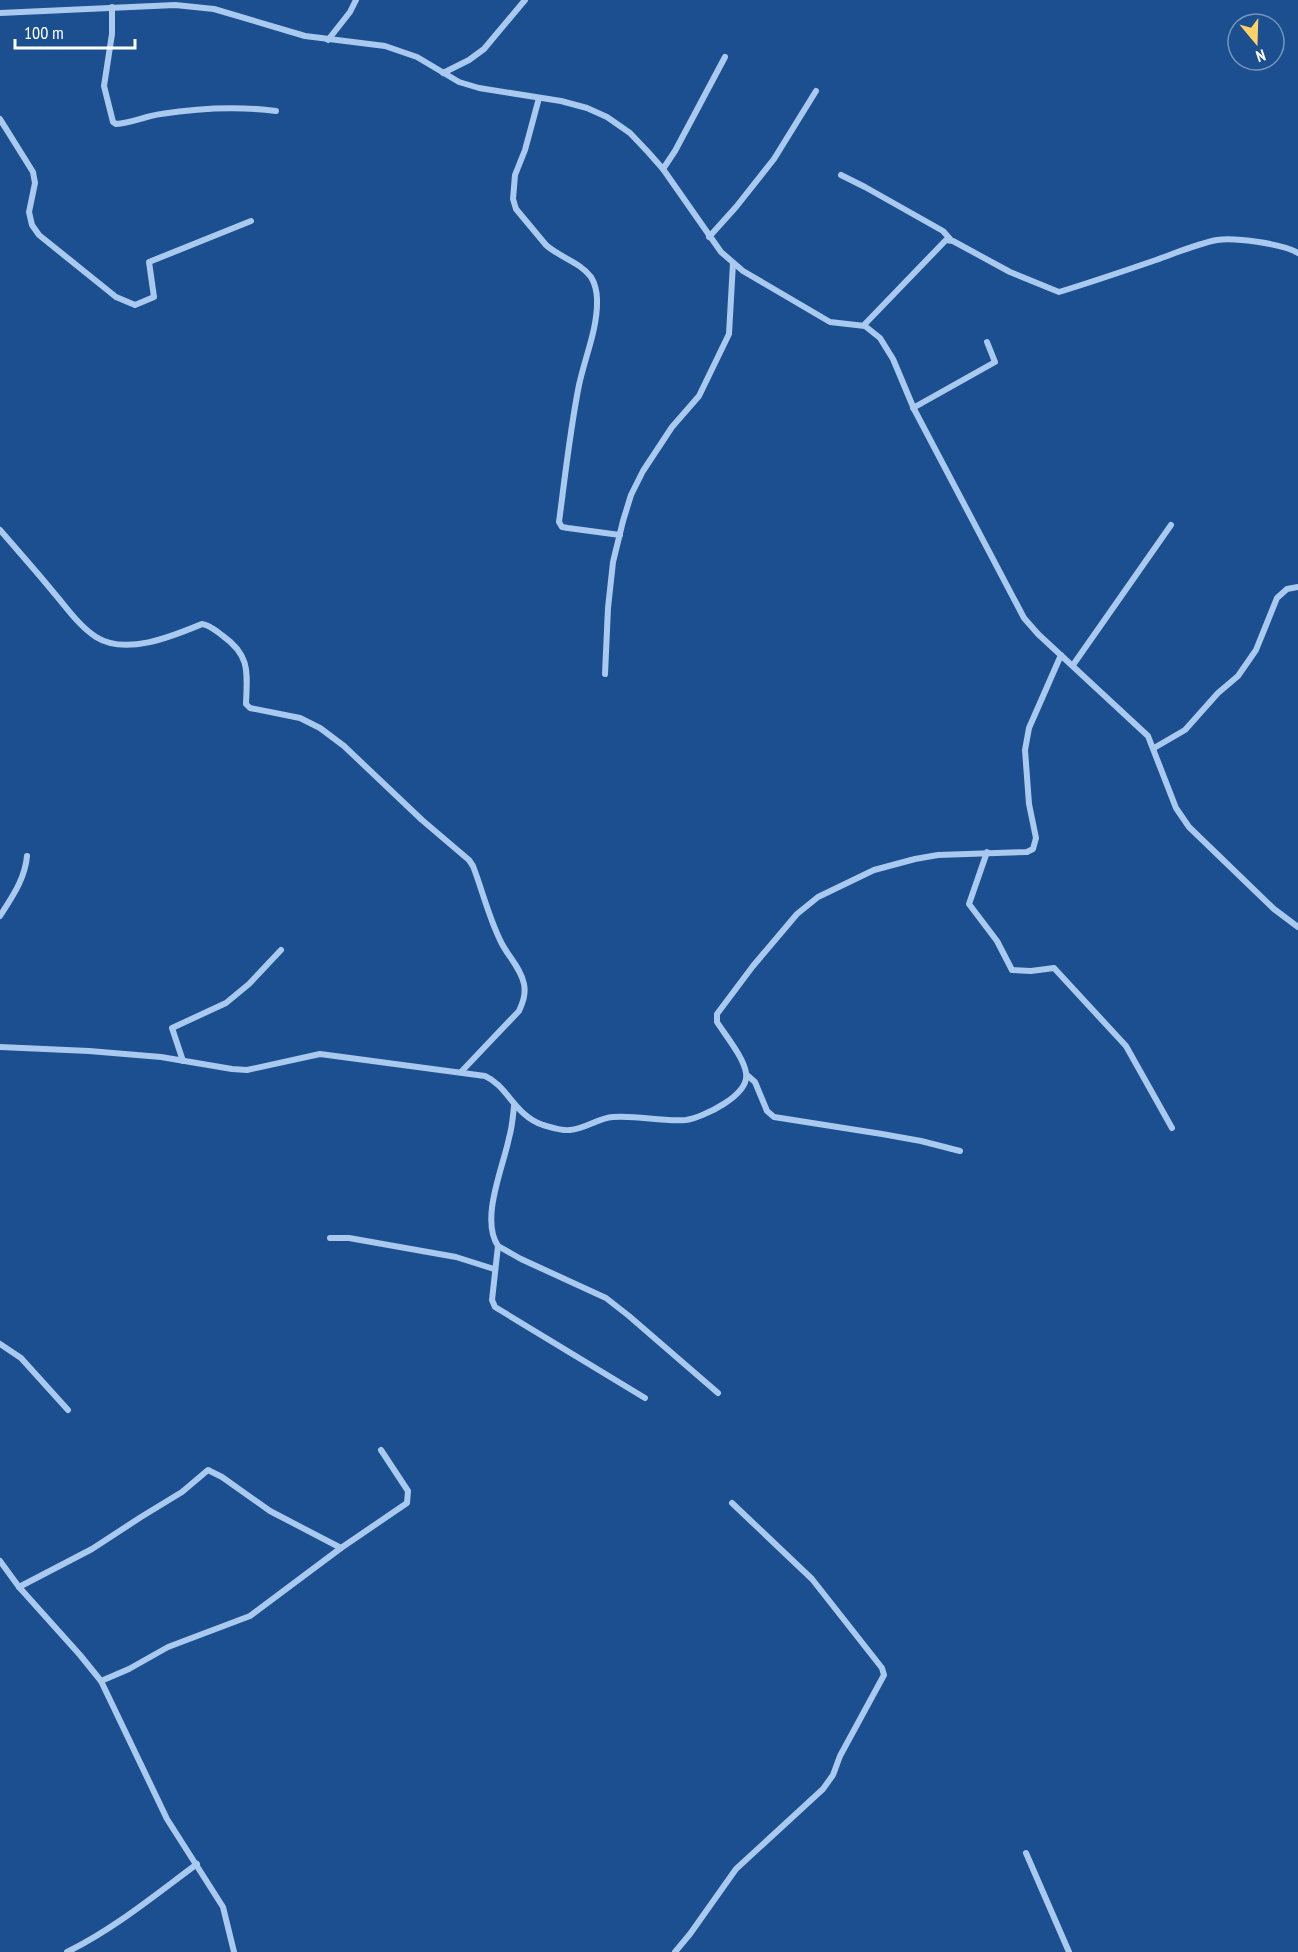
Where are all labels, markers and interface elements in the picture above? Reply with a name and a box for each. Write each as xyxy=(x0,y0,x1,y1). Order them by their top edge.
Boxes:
scale bar xyxy=(15,12,135,50)
north arrow xyxy=(1226,12,1286,72)
text: 100 m xyxy=(24,21,64,44)
text: N xyxy=(1254,45,1268,67)

